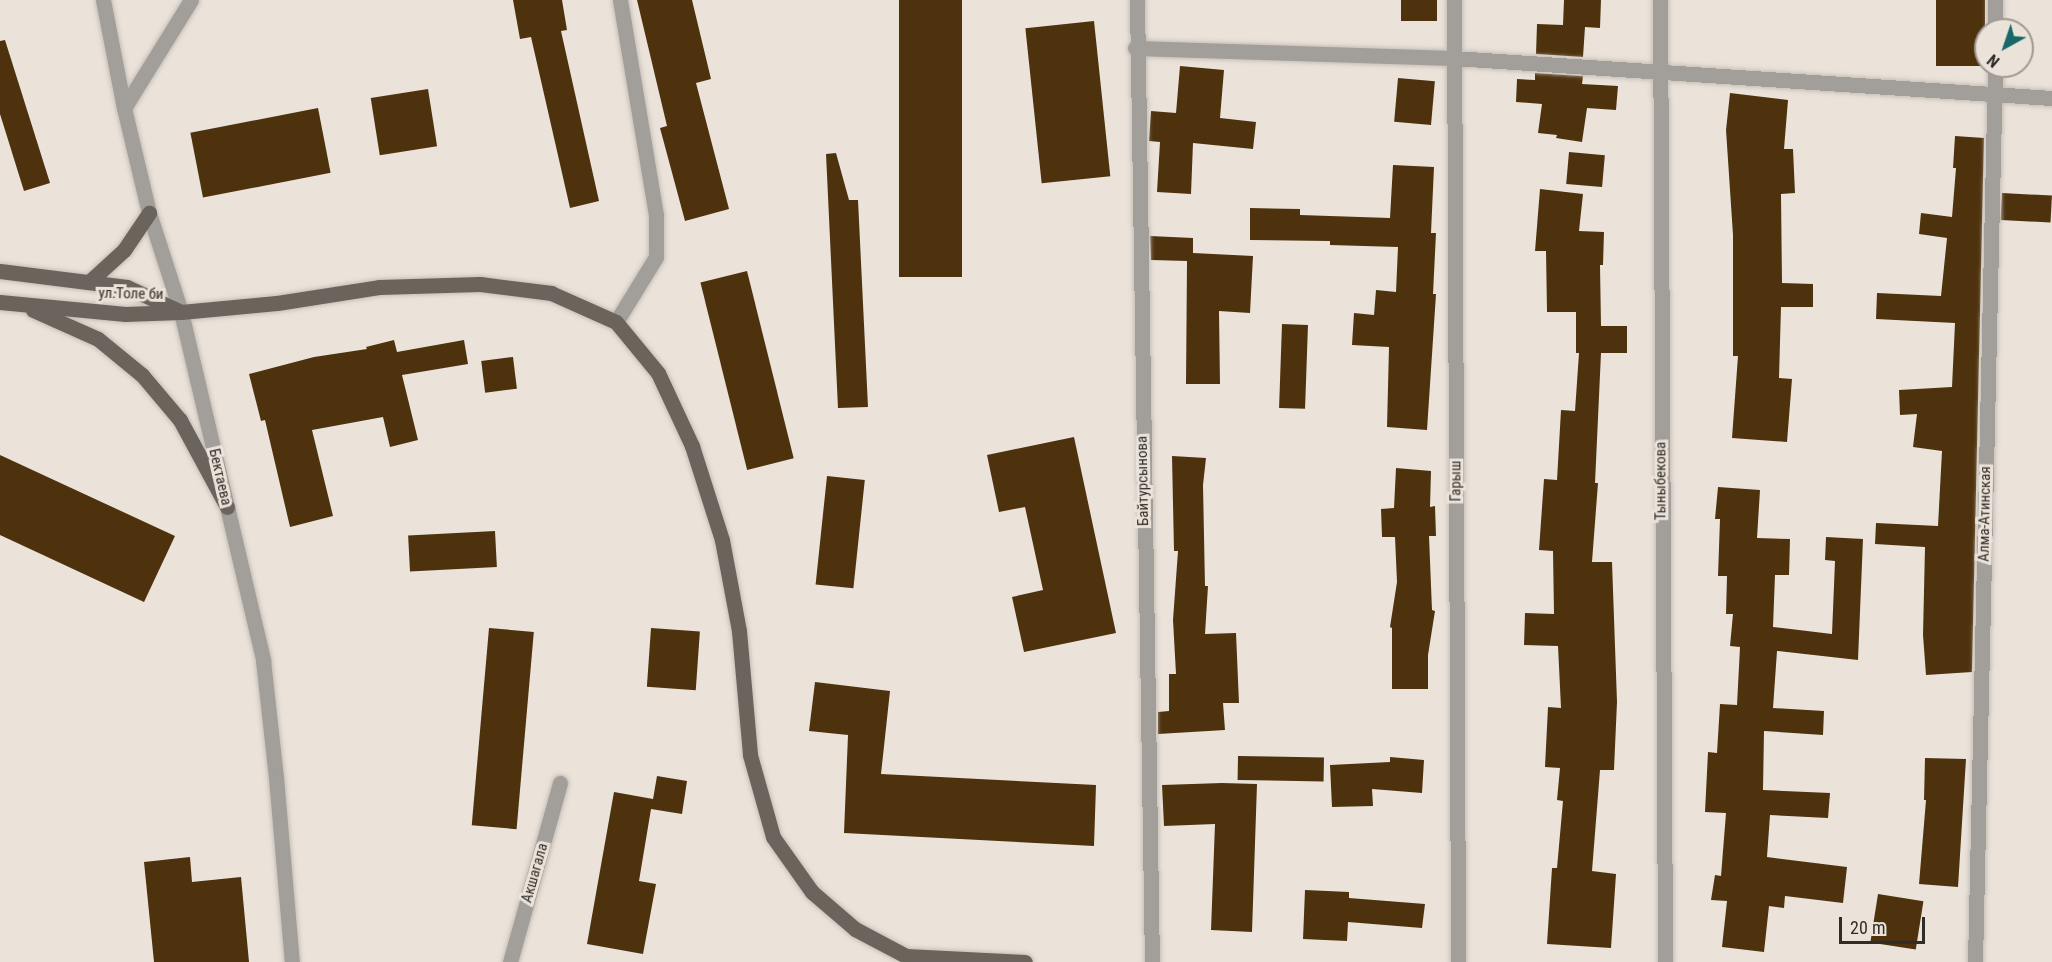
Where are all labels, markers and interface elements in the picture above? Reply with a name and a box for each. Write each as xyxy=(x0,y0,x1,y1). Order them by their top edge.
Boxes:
north arrow xyxy=(1974,18,2034,78)
text: N xyxy=(1984,50,2003,71)
street label: ул.Толе би xyxy=(98,284,164,304)
street label: Байтурсынова xyxy=(1133,436,1153,526)
street label: Тыныбекова xyxy=(1652,442,1670,520)
street label: Бектаева xyxy=(205,447,235,507)
street label: Гарыш xyxy=(1447,460,1465,502)
street label: Алма-Атинская xyxy=(1975,466,1995,562)
street label: Акшагала xyxy=(518,841,552,905)
scale bar xyxy=(1842,905,1928,943)
text: 20 m xyxy=(1850,917,1885,938)

